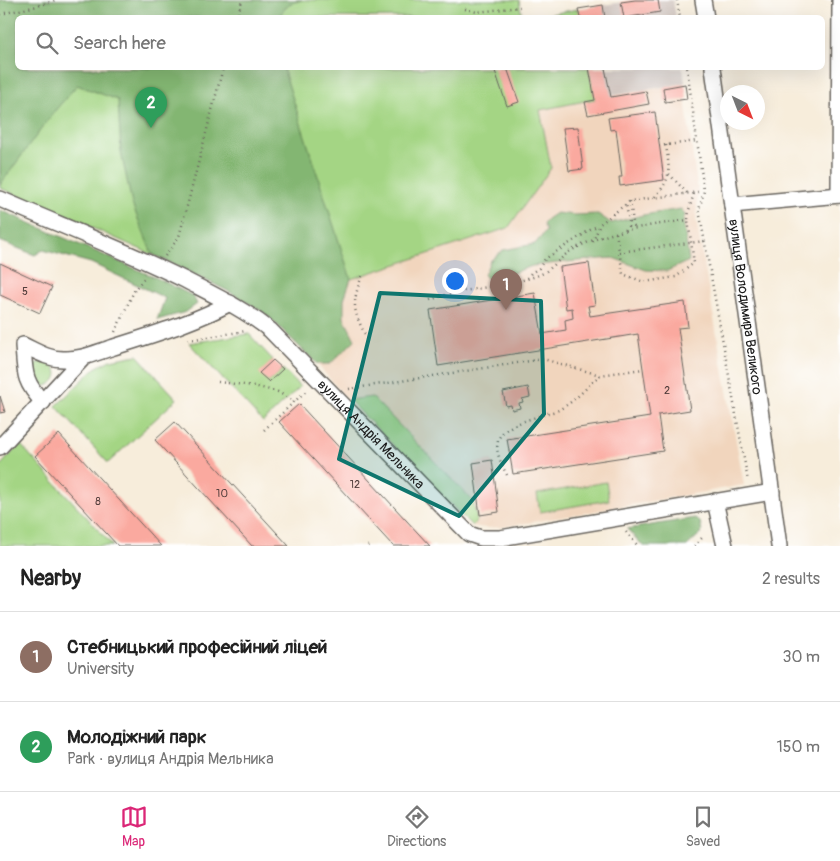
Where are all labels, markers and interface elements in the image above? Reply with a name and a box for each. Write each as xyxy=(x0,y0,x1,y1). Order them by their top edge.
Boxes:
search box xyxy=(15,15,825,70)
icon: search xyxy=(33,29,61,57)
text: Search here xyxy=(73,31,166,55)
north arrow xyxy=(720,85,765,130)
pin: 2 xyxy=(135,87,167,128)
street label: вулиця Володимира Великого xyxy=(725,218,767,396)
your location xyxy=(442,268,468,294)
pin: 1 xyxy=(490,269,522,310)
house number: 5 xyxy=(22,285,28,298)
street label: вулиця Андрія Мельника xyxy=(314,376,428,492)
house number: 2 xyxy=(664,384,670,397)
house number: 12 xyxy=(350,478,360,491)
house number: 10 xyxy=(216,487,228,500)
house number: 8 xyxy=(95,495,101,508)
text: Nearby xyxy=(20,565,81,592)
text: 2 results xyxy=(762,569,820,589)
text: Стебницький професійний ліцей xyxy=(67,635,327,659)
text: 1 xyxy=(33,647,39,667)
text: 30 m xyxy=(782,647,820,667)
text: University xyxy=(67,659,134,679)
text: Молодіжний парк xyxy=(67,725,206,749)
text: 2 xyxy=(32,737,40,757)
text: 150 m xyxy=(776,737,820,757)
text: Park · вулиця Андрія Мельника xyxy=(67,749,274,769)
tab: Map xyxy=(120,803,148,850)
tab: Directions xyxy=(387,803,446,850)
tab: Saved xyxy=(686,803,720,850)

